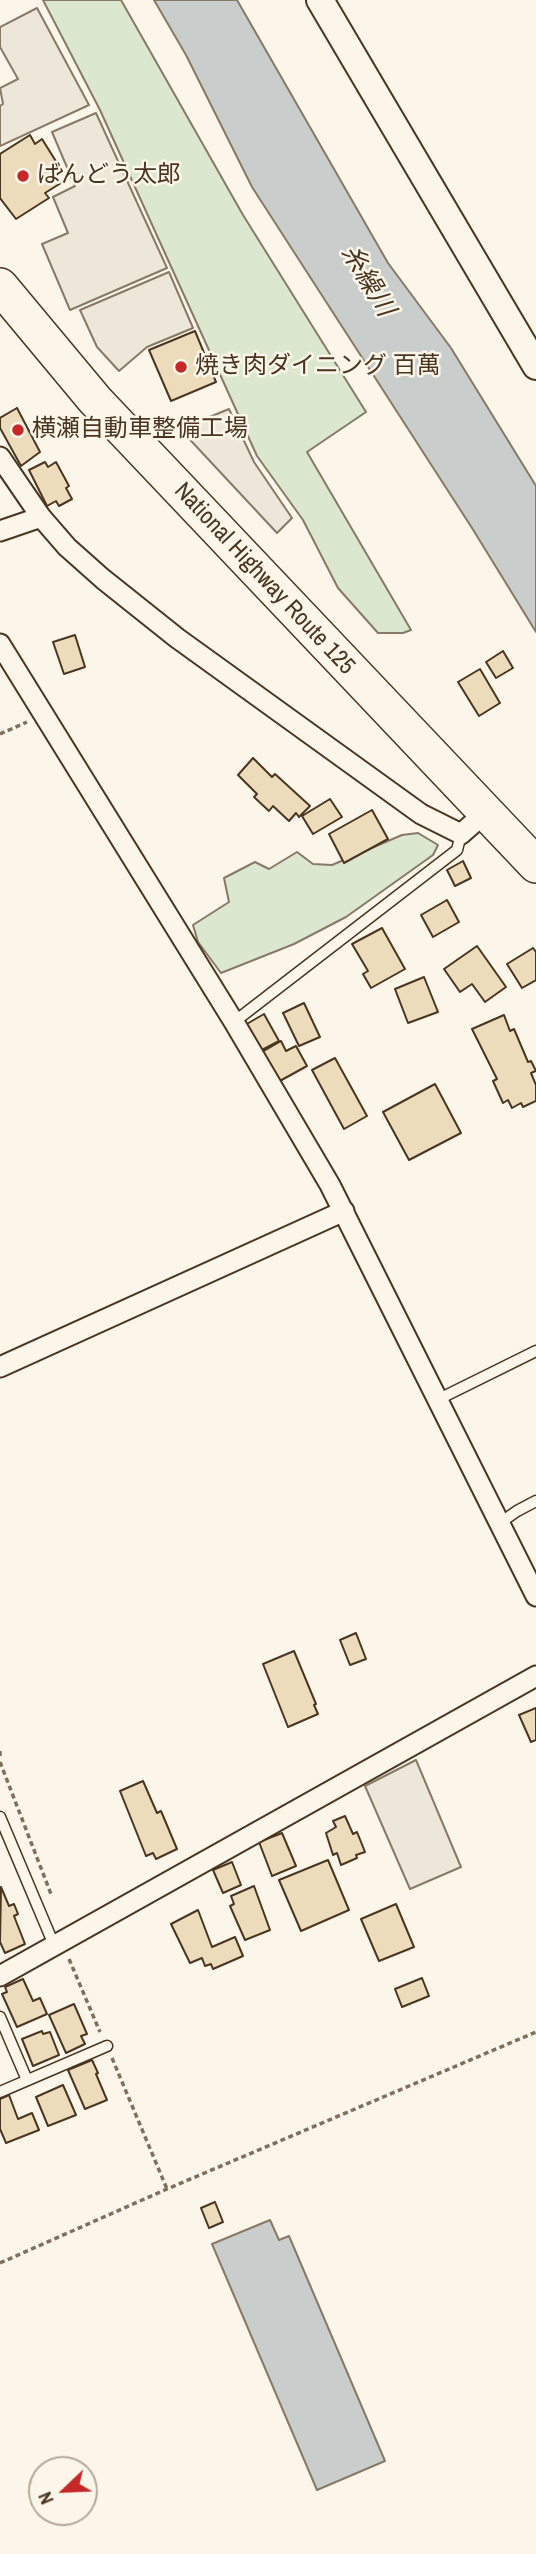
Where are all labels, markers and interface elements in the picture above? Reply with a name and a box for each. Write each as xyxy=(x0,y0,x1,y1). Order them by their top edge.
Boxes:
place label: ばんどう太郎 xyxy=(37,162,181,190)
marker: ばんどう太郎 xyxy=(15,168,31,184)
water label: 糸繰川 xyxy=(334,240,400,322)
place label: 焼き肉ダイニング 百萬 xyxy=(195,353,440,381)
marker: 焼き肉ダイニング 百萬 xyxy=(173,359,189,375)
place label: 横瀬自動車整備工場 xyxy=(32,416,248,444)
marker: 横瀬自動車整備工場 xyxy=(10,422,26,438)
street label: National Highway Route 125 xyxy=(168,477,360,681)
north arrow xyxy=(28,2456,98,2526)
text: N xyxy=(31,2488,60,2509)

